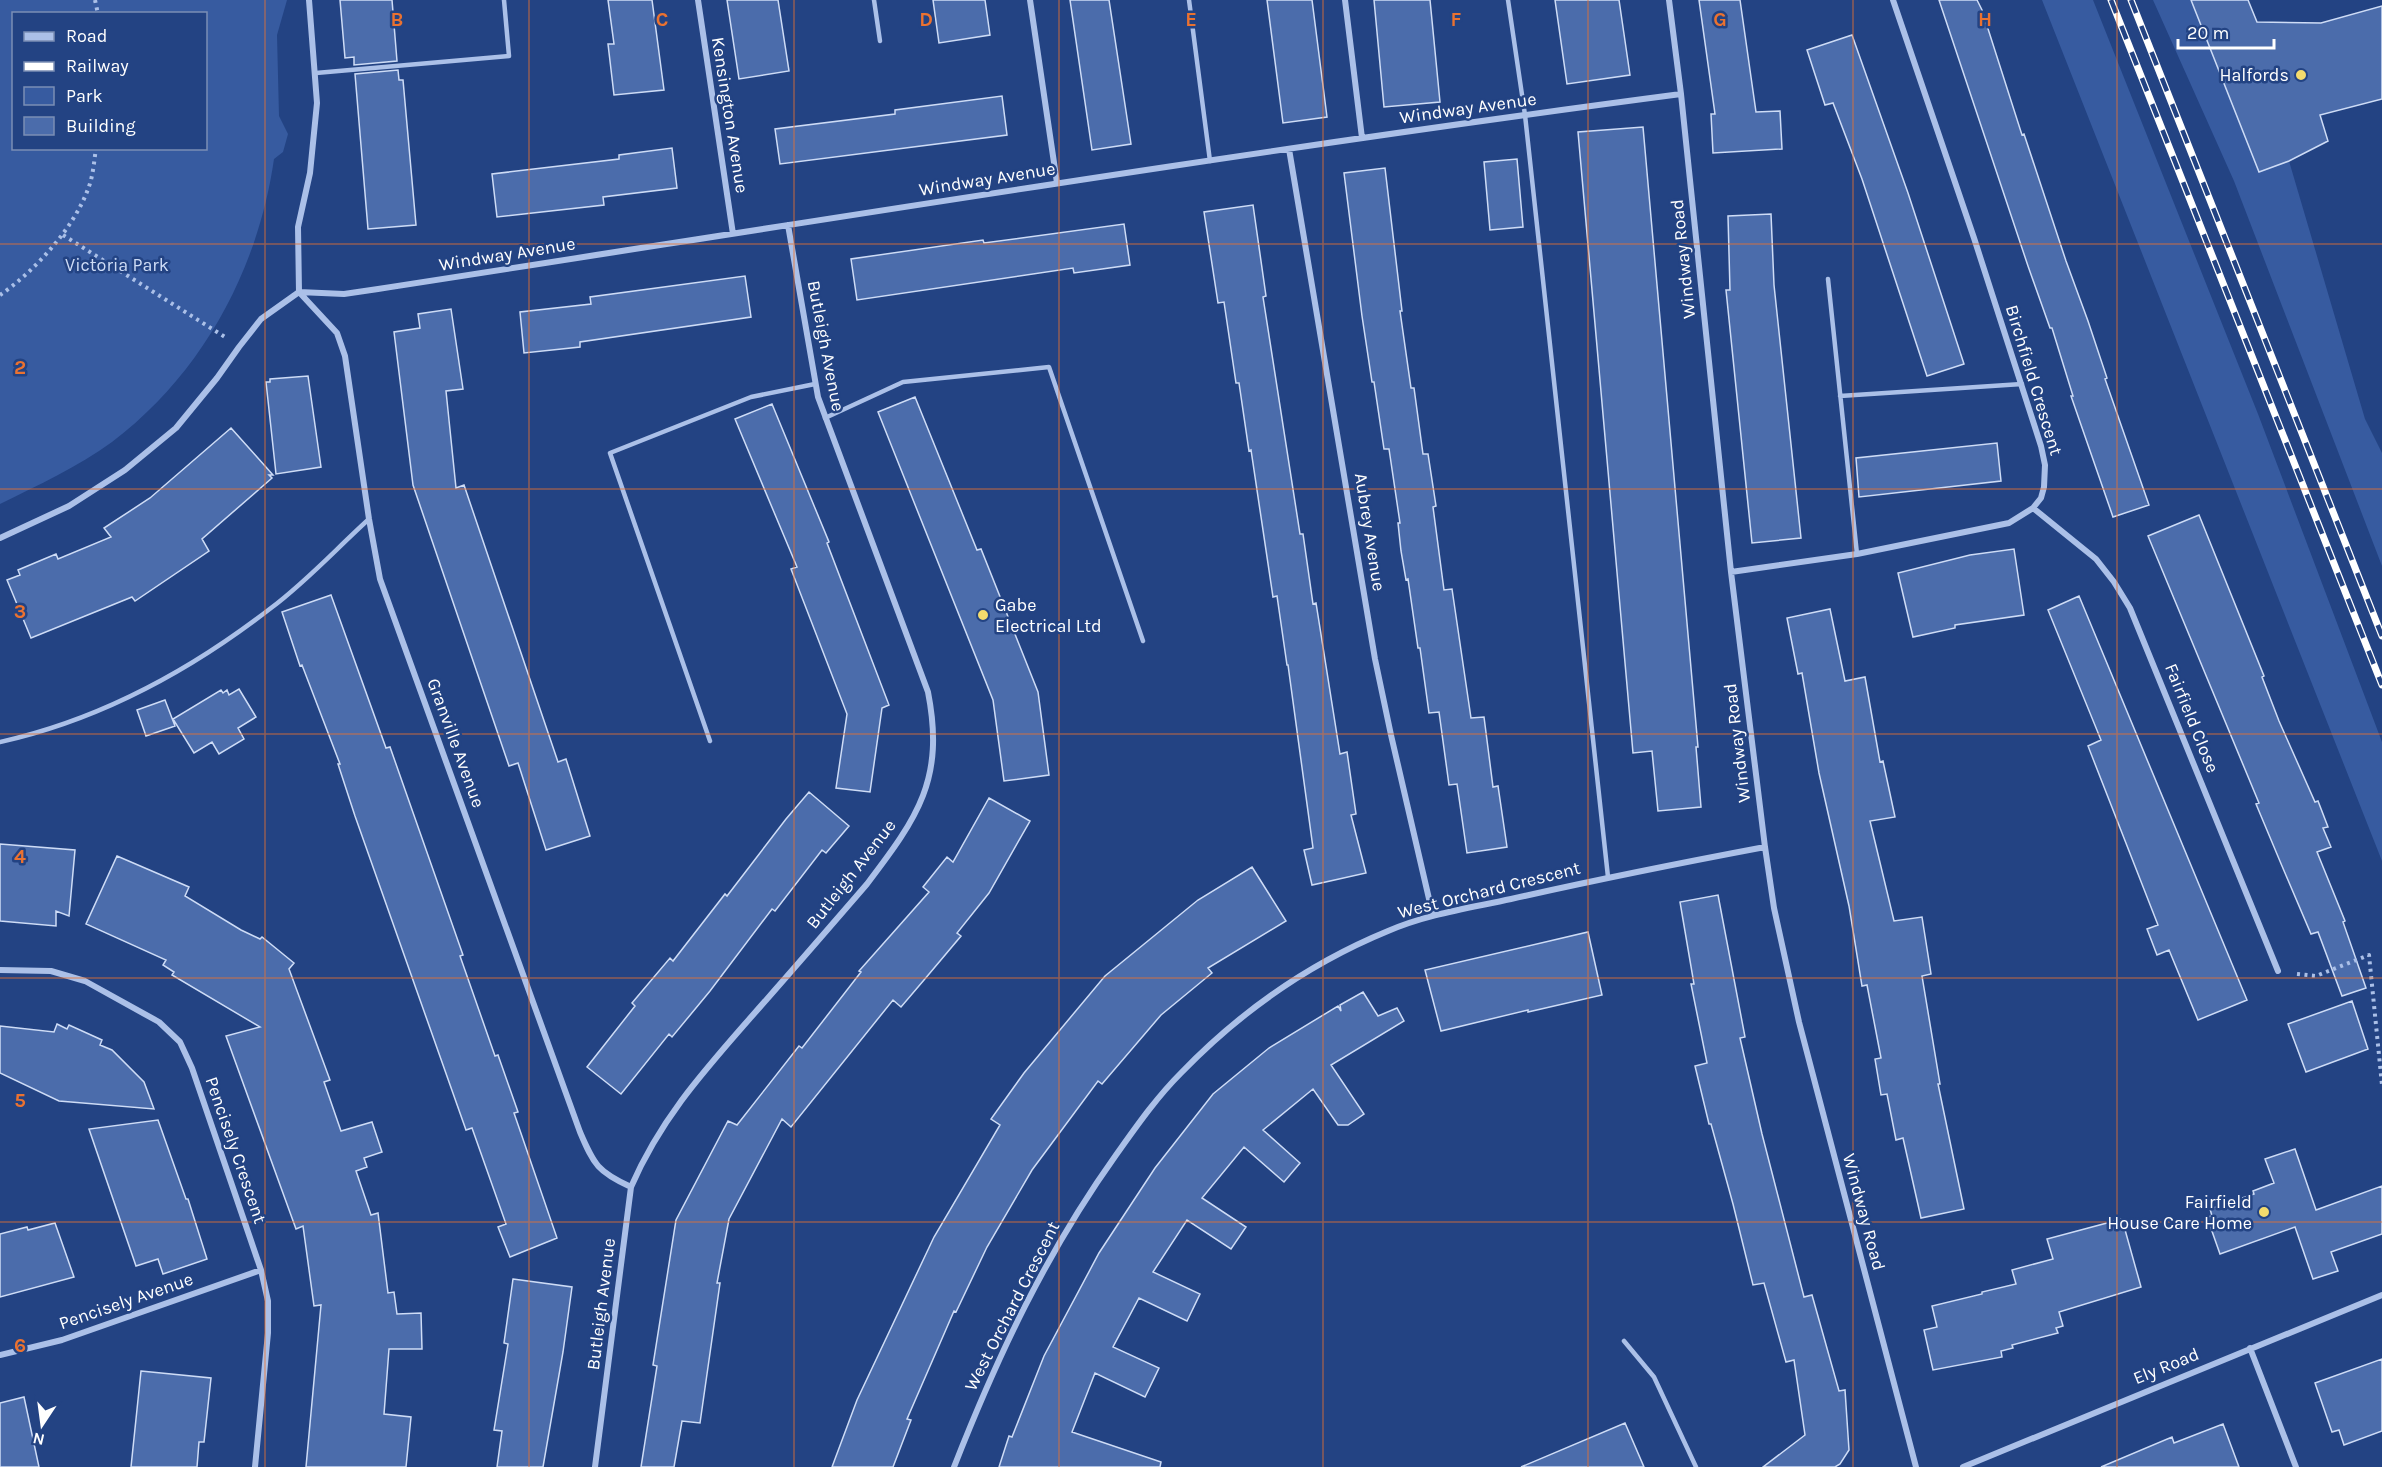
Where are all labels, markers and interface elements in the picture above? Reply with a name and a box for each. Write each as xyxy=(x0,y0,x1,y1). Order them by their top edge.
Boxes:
text: B xyxy=(391,8,403,31)
text: C xyxy=(656,8,668,31)
text: D xyxy=(919,8,933,31)
text: E xyxy=(1185,8,1197,31)
text: F xyxy=(1451,8,1462,31)
text: G xyxy=(1713,8,1727,31)
text: H xyxy=(1978,8,1992,31)
legend xyxy=(12,12,207,150)
scale bar xyxy=(2178,12,2274,50)
text: 20 m xyxy=(2187,22,2229,44)
text: Road xyxy=(66,25,107,47)
street label: Kensington Avenue xyxy=(707,35,753,195)
text: Railway xyxy=(66,55,129,77)
place label: Halfords xyxy=(2219,64,2289,86)
marker: Halfords xyxy=(2294,68,2308,82)
text: Park xyxy=(66,85,103,107)
street label: Windway Avenue xyxy=(1398,88,1538,128)
text: Building xyxy=(66,115,136,137)
street label: Windway Avenue xyxy=(917,157,1057,201)
street label: Windway Road xyxy=(1666,198,1700,320)
street label: Windway Avenue xyxy=(437,232,577,276)
park label: Victoria Park xyxy=(65,254,169,276)
street label: Butleigh Avenue xyxy=(803,279,849,413)
street label: Birchfield Crescent xyxy=(2001,302,2067,458)
text: 2 xyxy=(14,356,26,379)
street label: Aubrey Avenue xyxy=(1350,471,1390,593)
place label: Gabe Electrical Ltd xyxy=(995,594,1102,637)
text: 3 xyxy=(14,600,26,623)
marker: Gabe Electrical Ltd xyxy=(976,608,990,622)
street label: Fairfield Close xyxy=(2160,660,2224,776)
street label: Granville Avenue xyxy=(422,675,490,811)
street label: Windway Road xyxy=(1719,682,1755,804)
street label: Butleigh Avenue xyxy=(801,815,901,933)
text: 4 xyxy=(14,845,26,868)
street label: West Orchard Crescent xyxy=(1395,857,1583,923)
street label: Pencisely Crescent xyxy=(201,1074,271,1226)
text: 5 xyxy=(14,1089,26,1112)
street label: Windway Road xyxy=(1838,1151,1890,1273)
place label: Fairfield House Care Home xyxy=(2107,1191,2252,1234)
marker: Fairfield House Care Home xyxy=(2257,1205,2271,1219)
street label: West Orchard Crescent xyxy=(960,1217,1064,1394)
street label: Butleigh Avenue xyxy=(582,1237,620,1371)
street label: Pencisely Avenue xyxy=(56,1268,196,1334)
text: 6 xyxy=(14,1334,26,1357)
street label: Ely Road xyxy=(2130,1343,2202,1389)
north arrow xyxy=(12,1395,72,1455)
text: N xyxy=(31,1429,46,1450)

